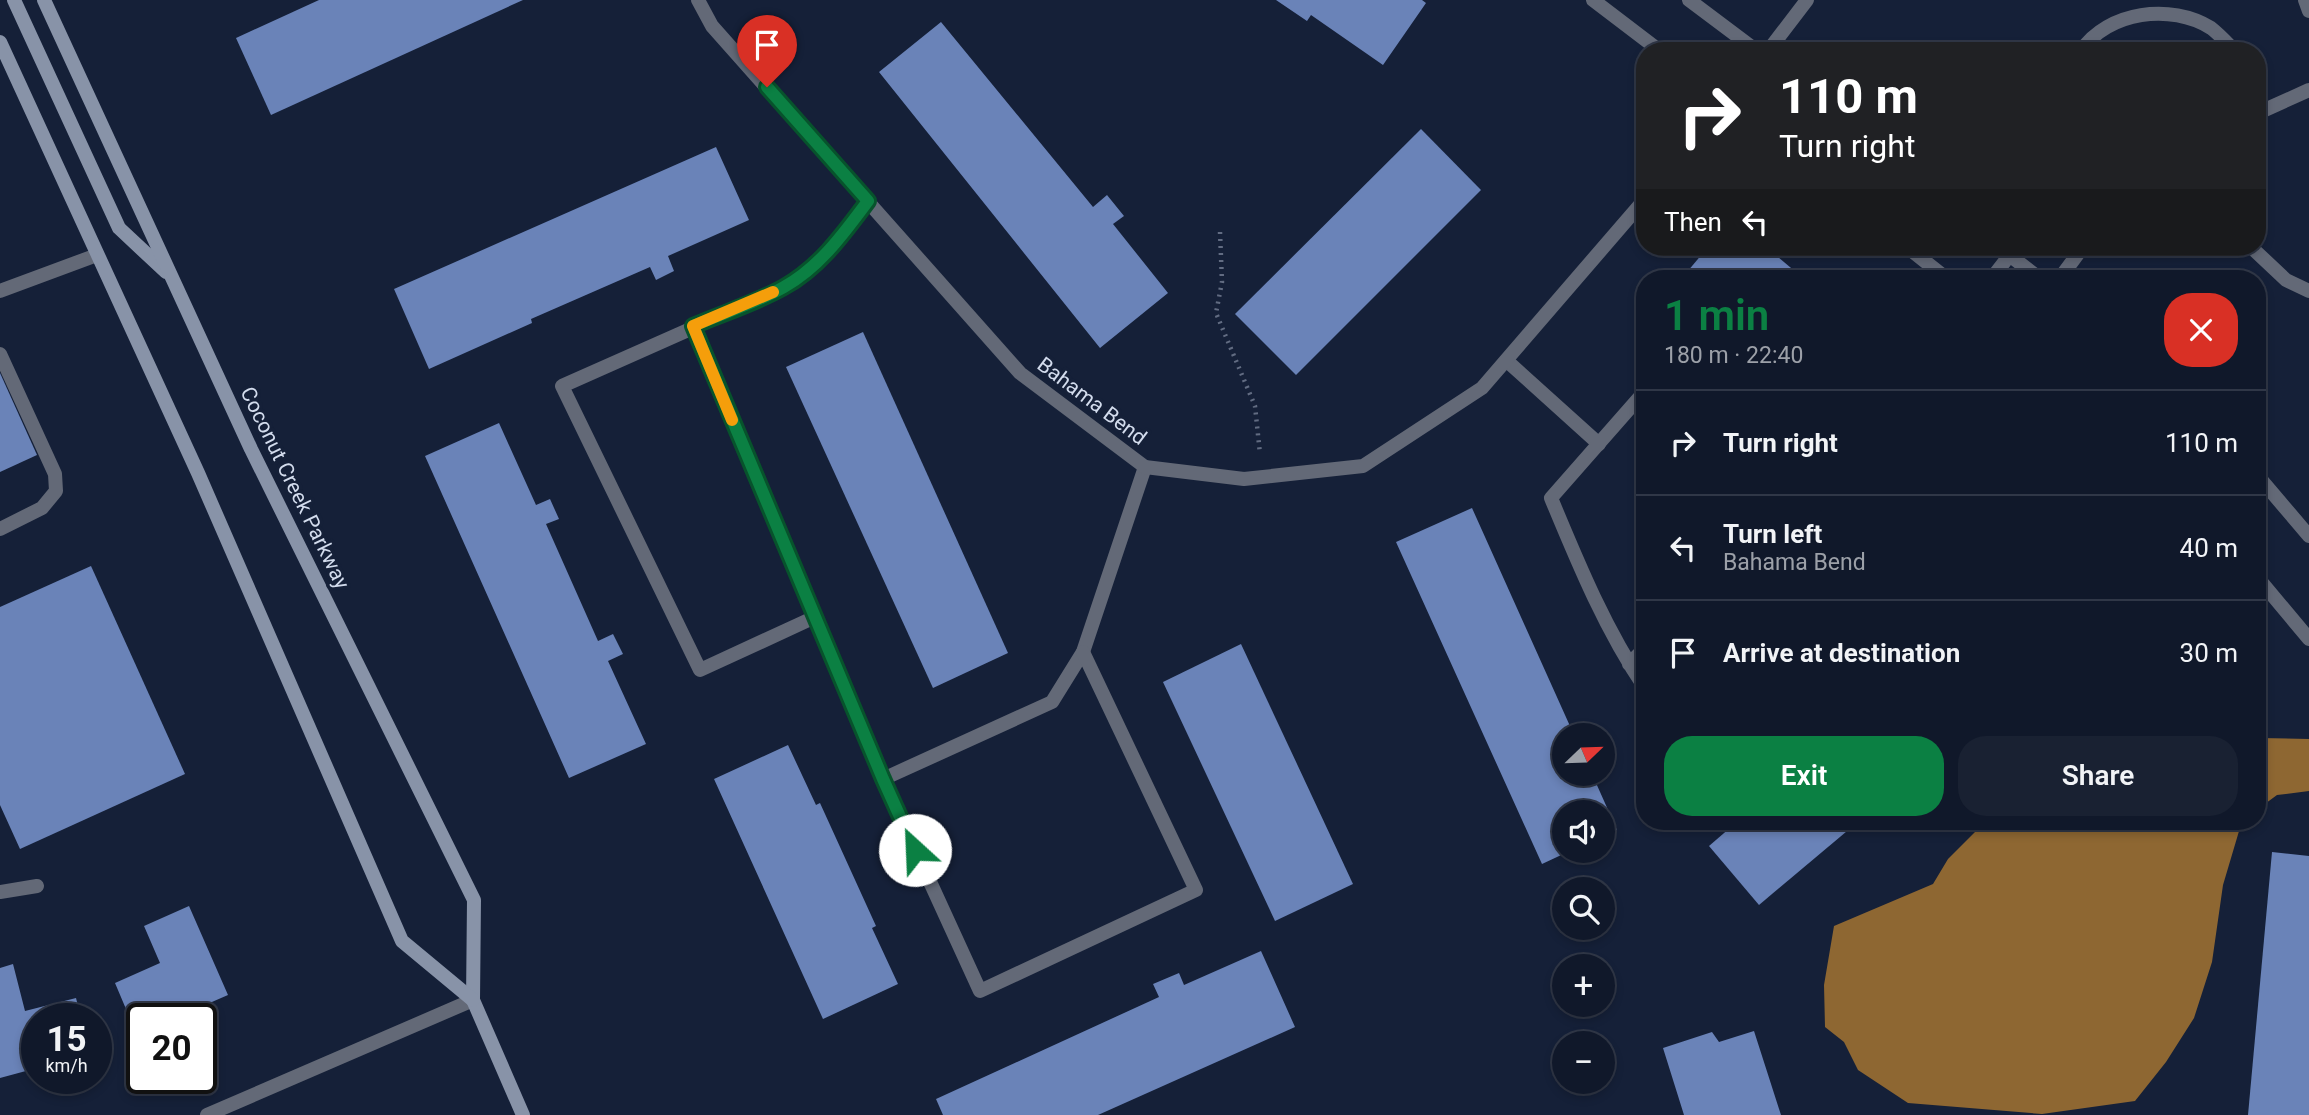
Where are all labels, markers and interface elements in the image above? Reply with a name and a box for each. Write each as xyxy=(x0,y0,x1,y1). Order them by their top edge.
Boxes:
pin xyxy=(737,15,797,87)
icon: arrive xyxy=(748,26,786,64)
text: 110 m xyxy=(1779,68,1918,125)
icon: right xyxy=(1664,70,1755,161)
text: Turn right xyxy=(1779,127,1915,165)
icon: left xyxy=(1736,203,1774,241)
text: Then xyxy=(1664,207,1722,237)
text: 1 min xyxy=(1664,291,1769,340)
button: close xyxy=(2164,293,2238,367)
text: 180 m · 22:40 xyxy=(1664,342,1803,369)
street label: Bahama Bend xyxy=(1033,352,1151,450)
street label: Coconut Creek Parkway xyxy=(236,383,354,593)
icon: right xyxy=(1664,424,1702,462)
text: Turn right xyxy=(1723,428,1838,458)
text: 110 m xyxy=(2165,428,2238,458)
text: Turn left xyxy=(1723,519,1822,549)
icon: left xyxy=(1664,529,1702,567)
text: 40 m xyxy=(2180,533,2238,563)
text: Bahama Bend xyxy=(1723,549,1866,576)
icon: arrive xyxy=(1664,634,1702,672)
text: Arrive at destination xyxy=(1723,638,1960,668)
text: 30 m xyxy=(2180,638,2238,668)
north arrow xyxy=(1552,723,1615,786)
map controls xyxy=(1552,723,1615,1094)
button: Exit xyxy=(1664,736,1944,816)
button: Share xyxy=(1958,736,2238,816)
button: sound xyxy=(1552,800,1615,863)
position arrow xyxy=(878,813,952,887)
button: search xyxy=(1552,877,1615,940)
button: + xyxy=(1552,954,1615,1017)
speed limit sign: 20 xyxy=(126,1003,217,1094)
text: 15 xyxy=(46,1019,87,1060)
button: − xyxy=(1552,1031,1615,1094)
text: km/h xyxy=(45,1055,88,1076)

